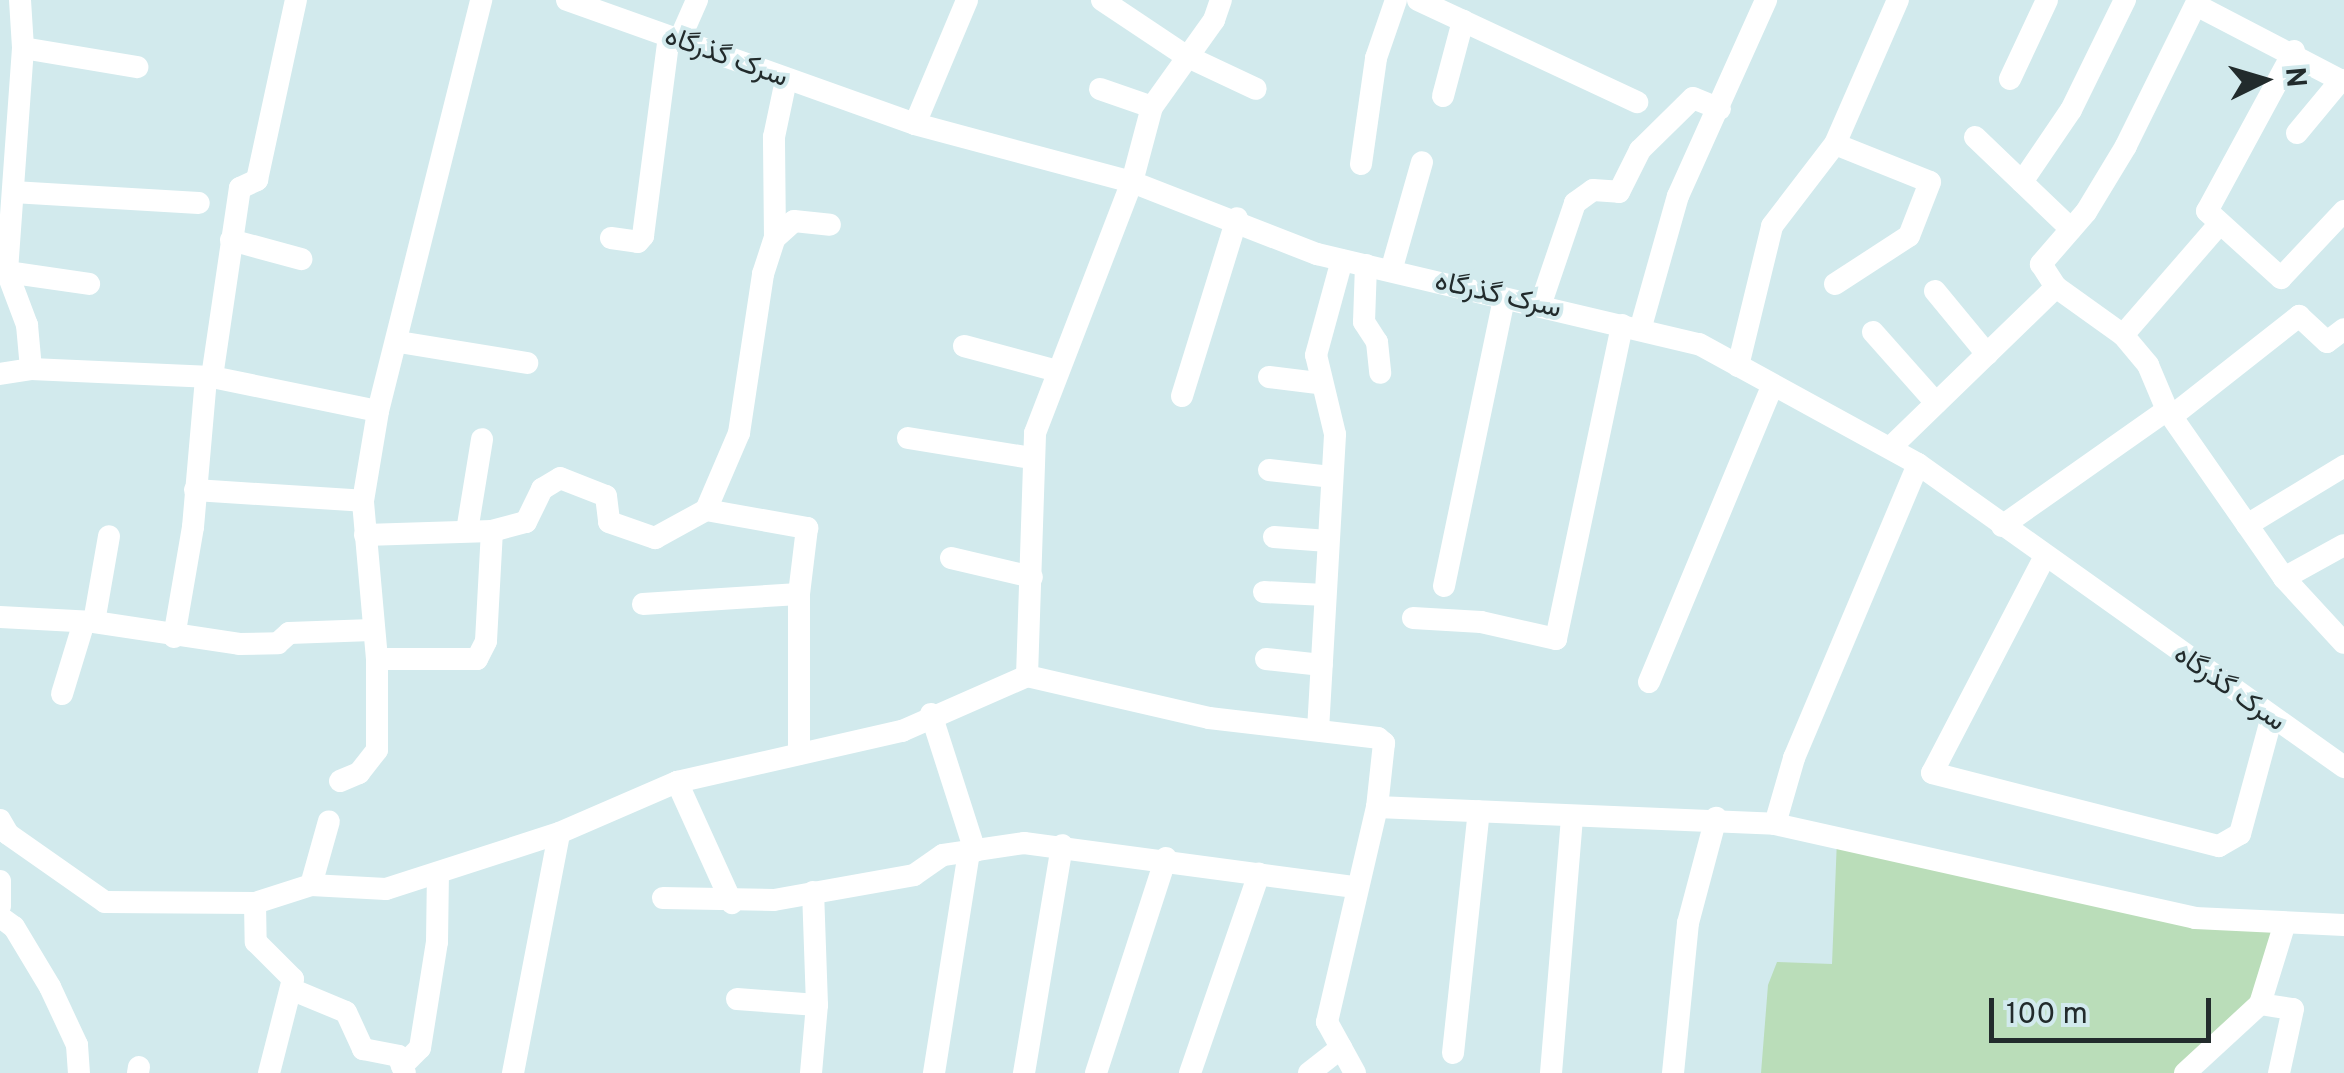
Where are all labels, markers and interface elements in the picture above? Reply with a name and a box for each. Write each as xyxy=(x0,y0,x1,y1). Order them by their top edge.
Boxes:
street label: سرک گذرگاه xyxy=(660,20,792,96)
north arrow xyxy=(2214,30,2314,130)
text: N xyxy=(2275,66,2313,89)
street label: سرک گذرگاه xyxy=(1432,265,1564,327)
street label: سرک گذرگاه xyxy=(2167,638,2291,740)
scale bar xyxy=(1994,978,2216,1040)
text: 100 m xyxy=(2006,997,2088,1034)

